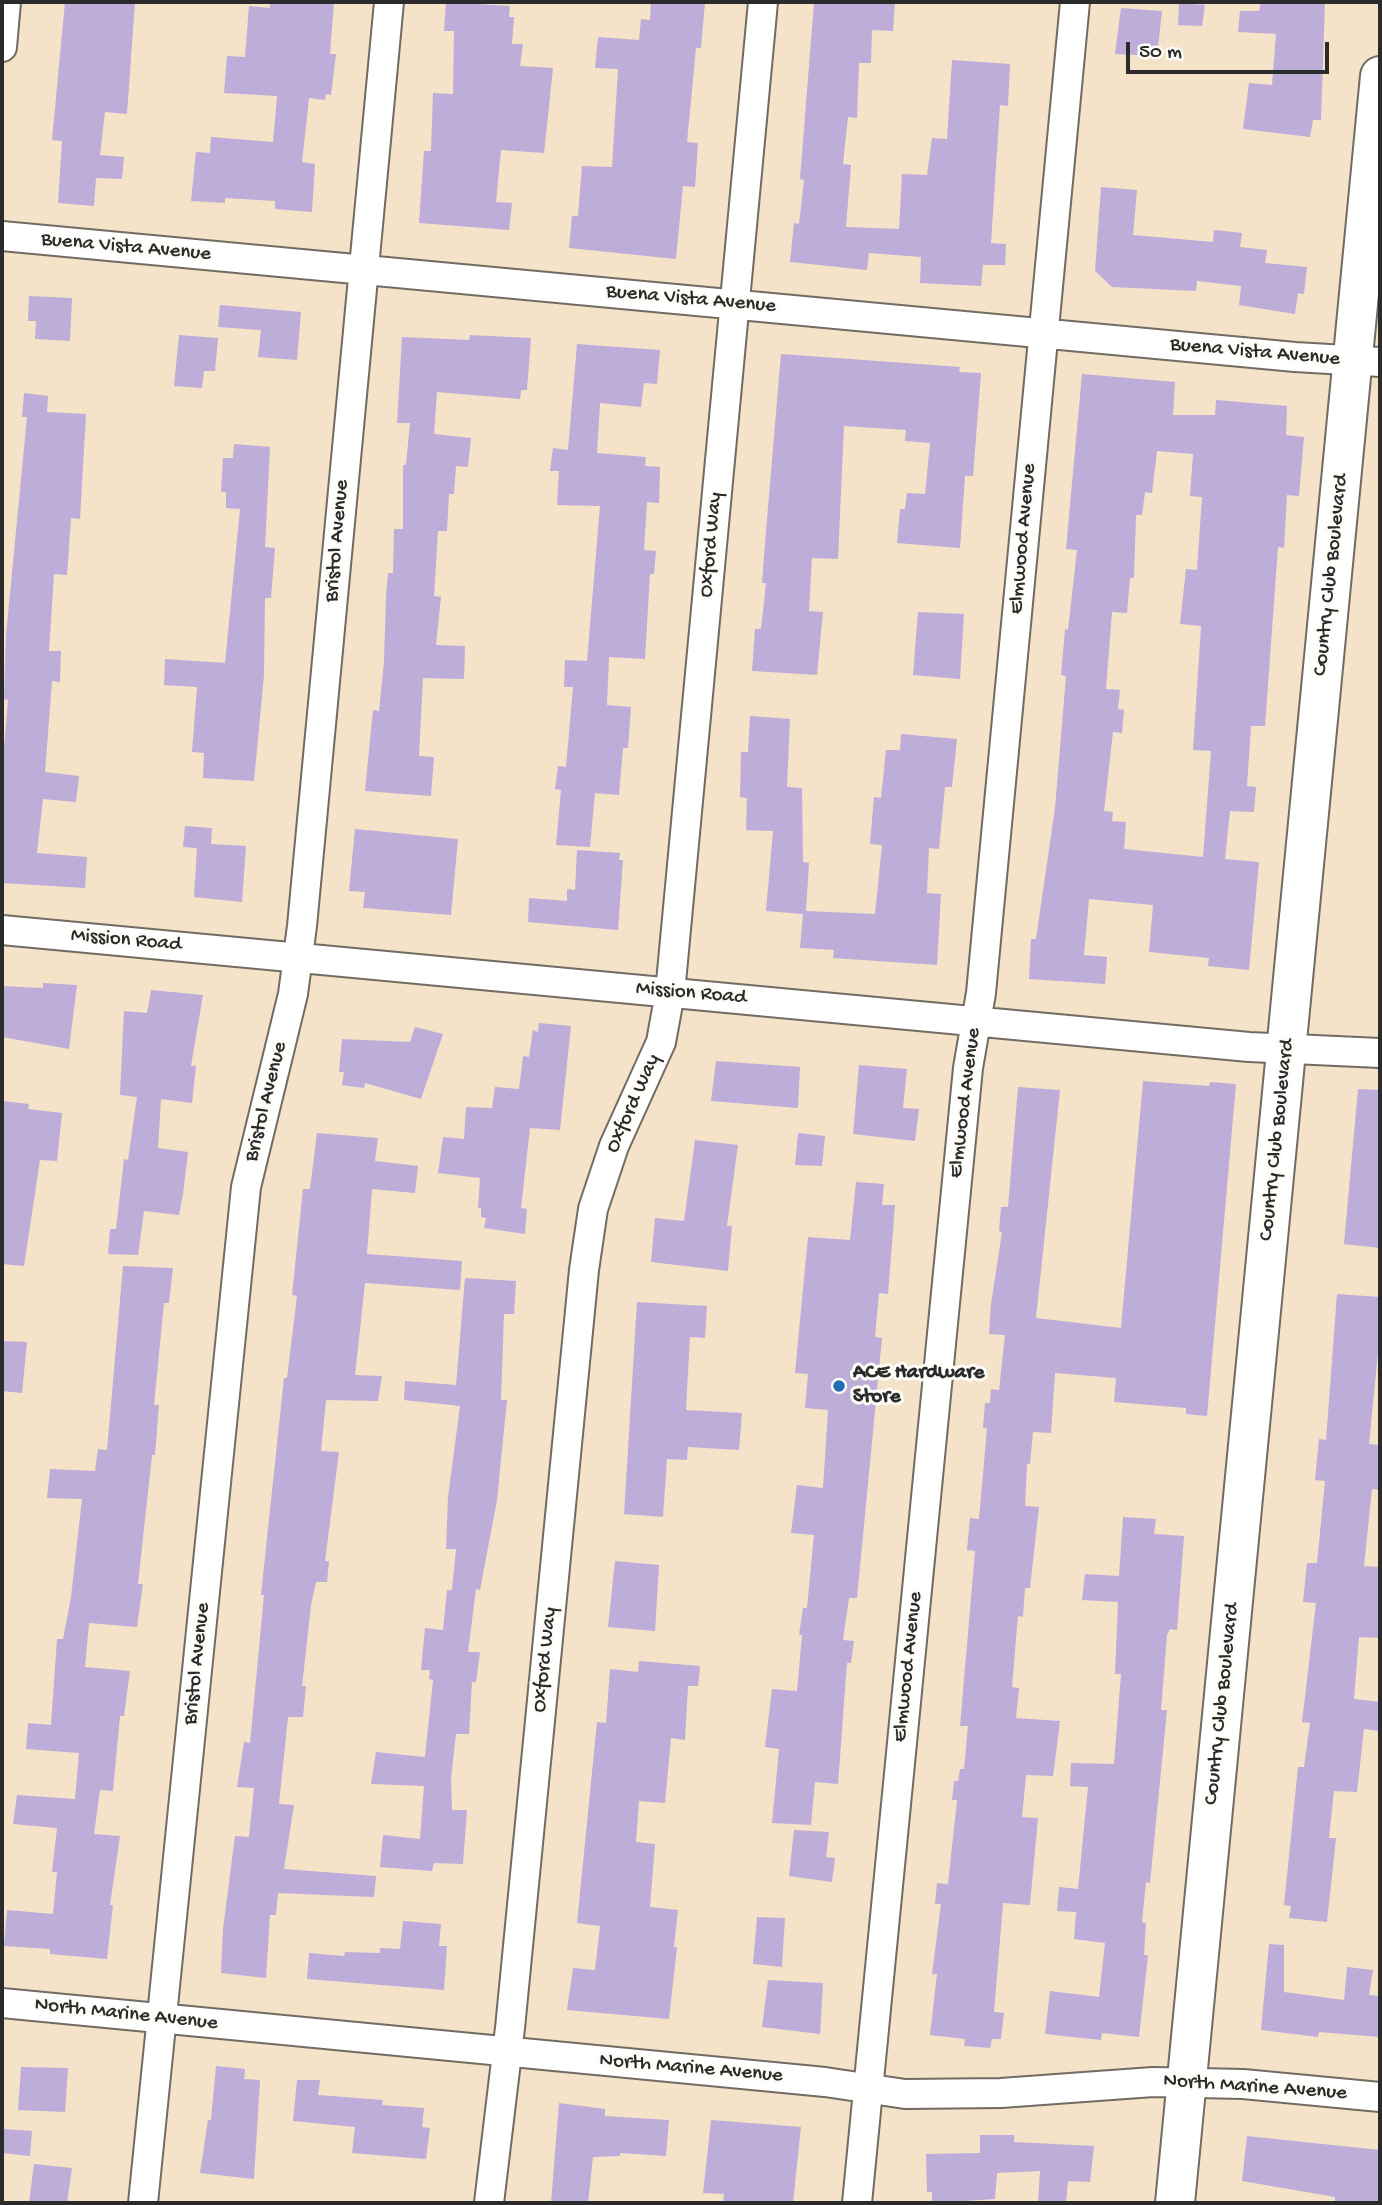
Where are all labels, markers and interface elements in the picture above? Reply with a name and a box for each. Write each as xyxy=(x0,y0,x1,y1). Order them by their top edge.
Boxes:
scale bar xyxy=(1130,28,1333,72)
text: 50 m xyxy=(1139,41,1182,66)
street label: Buena Vista Avenue xyxy=(40,228,212,268)
street label: Buena Vista Avenue xyxy=(605,280,777,320)
street label: Buena Vista Avenue xyxy=(1169,333,1341,373)
street label: Elmwood Avenue xyxy=(1005,463,1043,615)
street label: Country Club Boulevard xyxy=(1309,473,1355,677)
street label: Bristol Avenue xyxy=(320,479,356,603)
street label: Oxford Way xyxy=(695,491,729,599)
street label: Mission Road xyxy=(70,924,182,958)
street label: Mission Road xyxy=(635,977,747,1011)
street label: Elmwood Avenue xyxy=(944,1026,988,1180)
street label: Country Club Boulevard xyxy=(1255,1038,1301,1242)
street label: Bristol Avenue xyxy=(240,1039,294,1165)
street label: Oxford Way xyxy=(601,1051,667,1157)
place label: ACE Hardware Store xyxy=(853,1361,984,1411)
marker: ACE Hardware Store xyxy=(831,1378,847,1394)
street label: Elmwood Avenue xyxy=(889,1591,929,1743)
street label: Bristol Avenue xyxy=(179,1602,217,1726)
street label: Country Club Boulevard xyxy=(1200,1602,1246,1806)
street label: Oxford Way xyxy=(528,1606,564,1714)
street label: North Marine Avenue xyxy=(33,1993,219,2037)
street label: North Marine Avenue xyxy=(598,2048,784,2090)
street label: North Marine Avenue xyxy=(1162,2069,1348,2107)

